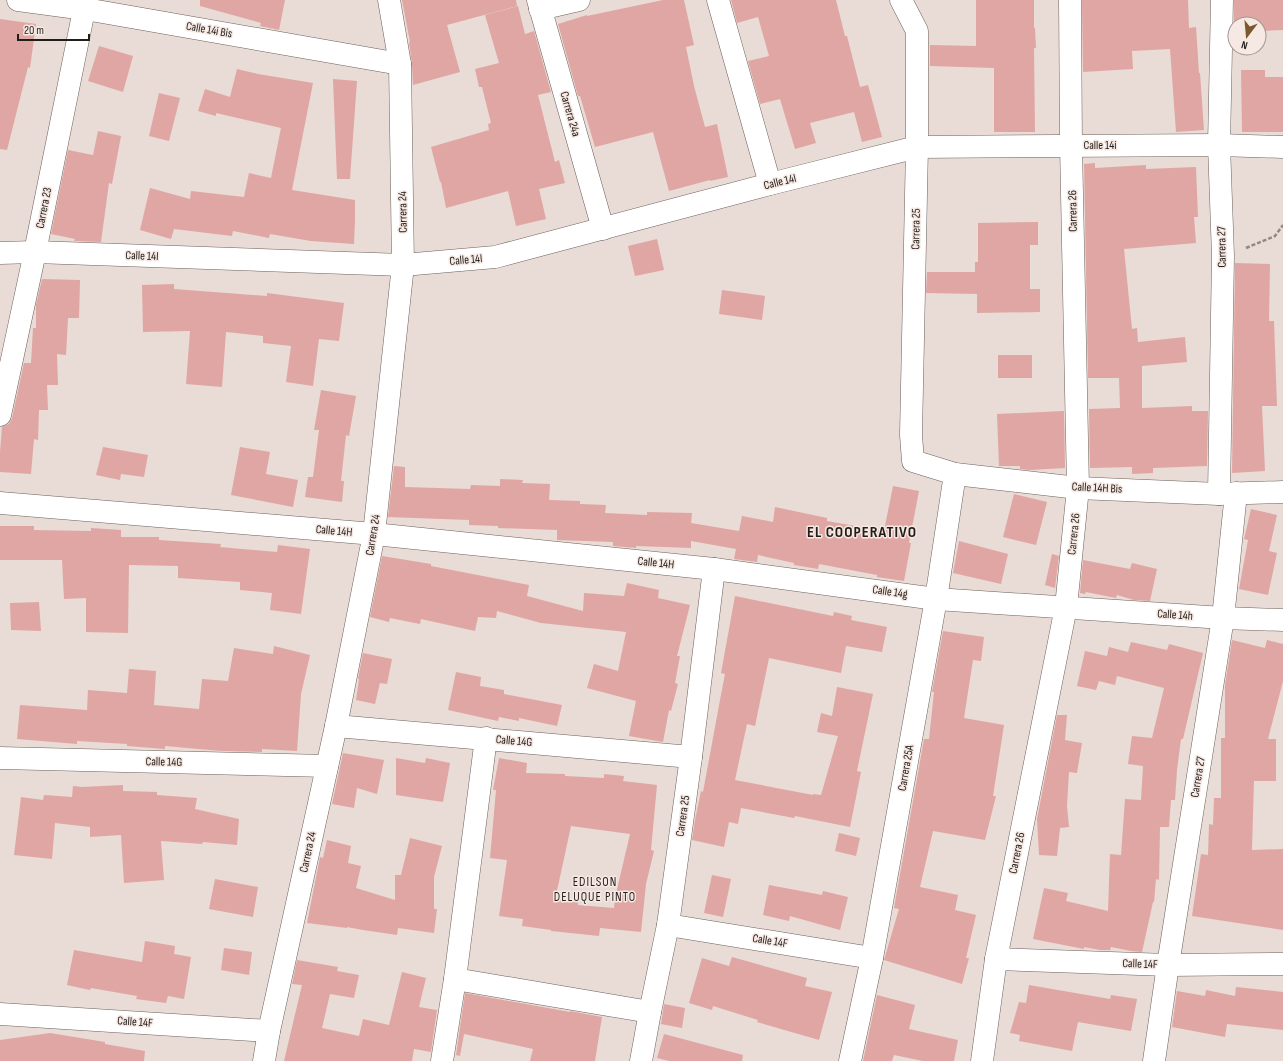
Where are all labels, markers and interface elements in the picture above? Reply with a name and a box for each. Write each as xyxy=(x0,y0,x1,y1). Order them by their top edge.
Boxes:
scale bar xyxy=(18,16,89,42)
north arrow xyxy=(1227,16,1267,56)
street label: Calle 14i Bis xyxy=(185,19,233,41)
text: 20 m xyxy=(24,23,44,38)
text: N xyxy=(1240,38,1249,52)
street label: Carrera 24a xyxy=(556,90,584,139)
street label: Calle 14i xyxy=(1084,138,1116,153)
street label: Calle 14I xyxy=(762,171,798,193)
street label: Carrera 23 xyxy=(33,186,55,230)
street label: Carrera 26 xyxy=(1065,190,1081,232)
street label: Carrera 24 xyxy=(395,191,411,233)
street label: Carrera 25 xyxy=(908,208,924,250)
street label: Carrera 27 xyxy=(1214,226,1230,268)
street label: Calle 14I xyxy=(125,248,159,264)
street label: Calle 14I xyxy=(449,251,483,269)
street label: Calle 14H Bis xyxy=(1071,479,1123,497)
street label: Carrera 26 xyxy=(1064,512,1084,556)
street label: Carrera 24 xyxy=(362,513,384,557)
street label: Calle 14H xyxy=(315,522,353,540)
district label: EL COOPERATIVO xyxy=(807,523,917,542)
street label: Calle 14H xyxy=(637,554,675,572)
street label: Calle 14g xyxy=(871,582,909,602)
street label: Calle 14h xyxy=(1157,606,1193,624)
street label: Calle 14G xyxy=(495,732,533,750)
street label: Carrera 25A xyxy=(895,743,918,792)
street label: Calle 14G xyxy=(146,754,182,770)
street label: Carrera 27 xyxy=(1187,755,1209,799)
street label: Carrera 25 xyxy=(673,794,693,837)
street label: Carrera 24 xyxy=(296,830,320,874)
street label: Carrera 26 xyxy=(1006,831,1028,875)
district label: EDILSON DELUQUE PINTO xyxy=(554,874,636,905)
street label: Calle 14F xyxy=(751,931,789,951)
street label: Calle 14F xyxy=(1122,956,1158,972)
street label: Calle 14F xyxy=(117,1013,153,1031)

